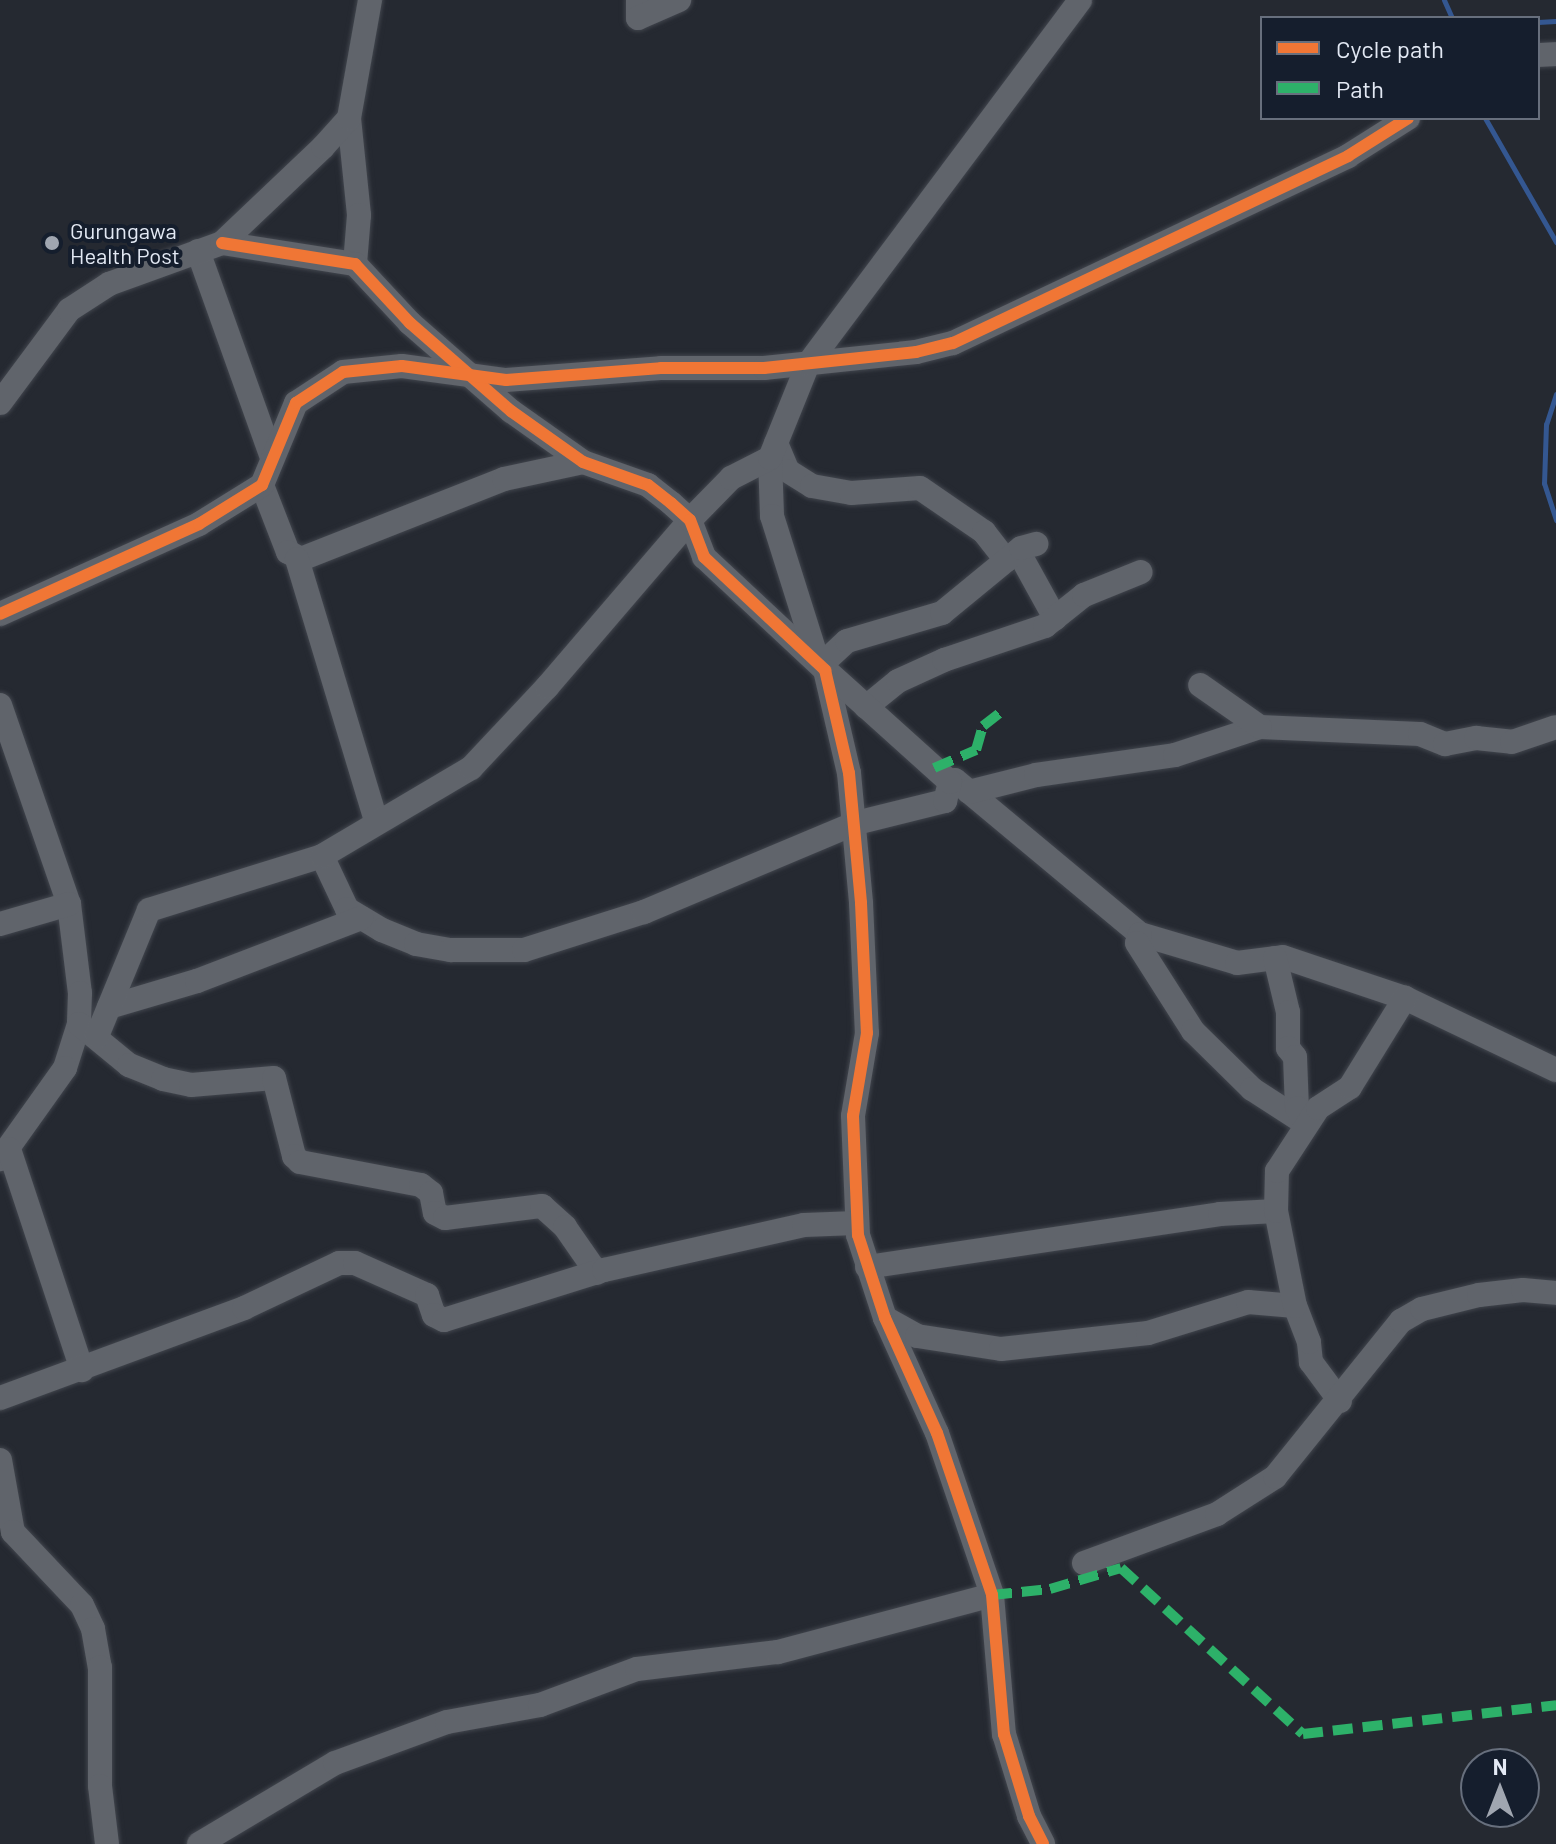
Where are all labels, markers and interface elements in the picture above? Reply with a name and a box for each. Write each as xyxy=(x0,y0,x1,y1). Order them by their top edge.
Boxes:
legend xyxy=(1260,16,1540,120)
text: Cycle path xyxy=(1336,34,1444,63)
text: Path xyxy=(1336,74,1384,103)
place label: Gurungawa Health Post xyxy=(70,217,180,268)
marker: Gurungawa Health Post xyxy=(41,232,63,254)
north arrow xyxy=(1460,1748,1540,1828)
text: N xyxy=(1493,1753,1507,1779)

